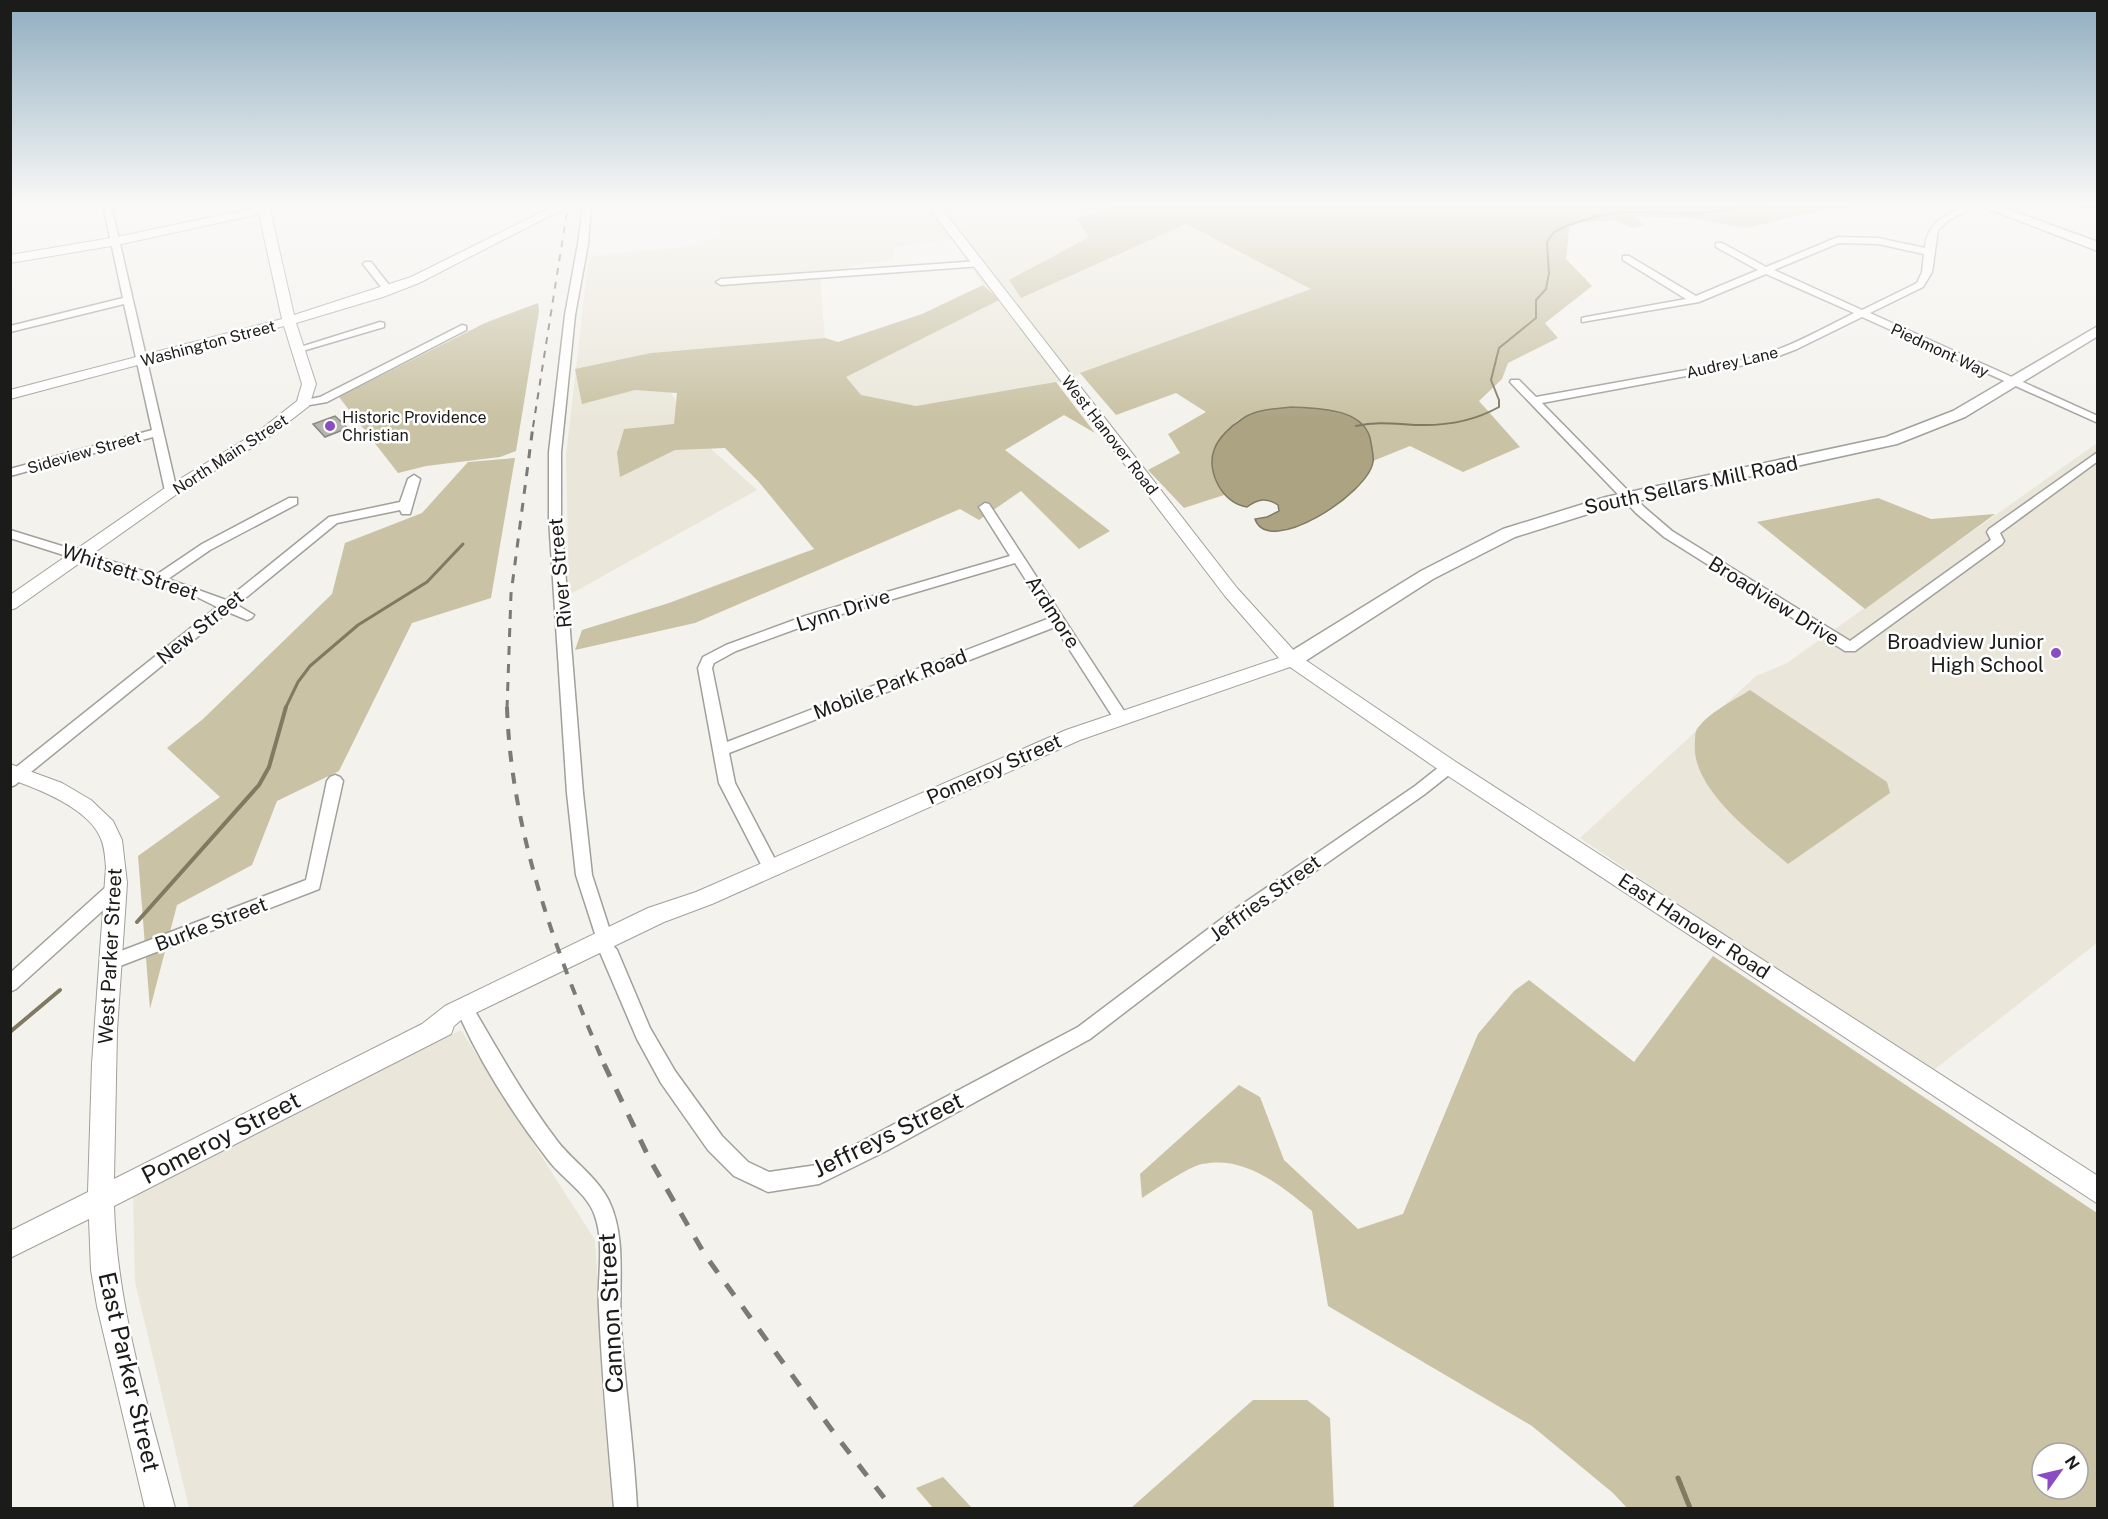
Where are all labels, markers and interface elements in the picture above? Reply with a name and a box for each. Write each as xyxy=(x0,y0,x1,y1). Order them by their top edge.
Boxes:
street label: Washington Street xyxy=(139,316,278,371)
street label: Piedmont Way xyxy=(1888,319,1992,382)
street label: Audrey Lane xyxy=(1684,343,1780,382)
street label: West Hanover Road xyxy=(1057,372,1162,499)
place label: Historic Providence Christian xyxy=(342,408,487,445)
street label: North Main Street xyxy=(169,410,291,499)
marker: Historic Providence Christian xyxy=(323,419,337,433)
street label: Sideview Street xyxy=(25,427,143,478)
street label: South Sellars Mill Road xyxy=(1582,451,1800,519)
street label: River Street xyxy=(543,517,577,629)
street label: Whitsett Street xyxy=(59,539,201,605)
street label: Broadview Drive xyxy=(1704,551,1844,651)
street label: Ardmore xyxy=(1021,571,1085,653)
street label: Lynn Drive xyxy=(793,584,893,636)
street label: New Street xyxy=(152,585,248,669)
place label: Broadview Junior High School xyxy=(1887,630,2044,677)
street label: Mobile Park Road xyxy=(810,644,970,724)
marker: Broadview Junior High School xyxy=(2049,646,2063,660)
street label: Pomeroy Street xyxy=(923,728,1065,810)
street label: Jeffries Street xyxy=(1205,850,1325,946)
street label: West Parker Street xyxy=(93,867,127,1045)
street label: East Hanover Road xyxy=(1614,868,1774,984)
street label: Burke Street xyxy=(152,892,270,956)
street label: Pomeroy Street xyxy=(137,1085,305,1189)
street label: Jeffreys Street xyxy=(808,1086,967,1183)
street label: Cannon Street xyxy=(592,1232,628,1394)
street label: East Parker Street xyxy=(93,1269,167,1475)
north arrow xyxy=(2030,1441,2090,1501)
text: N xyxy=(2061,1452,2083,1473)

